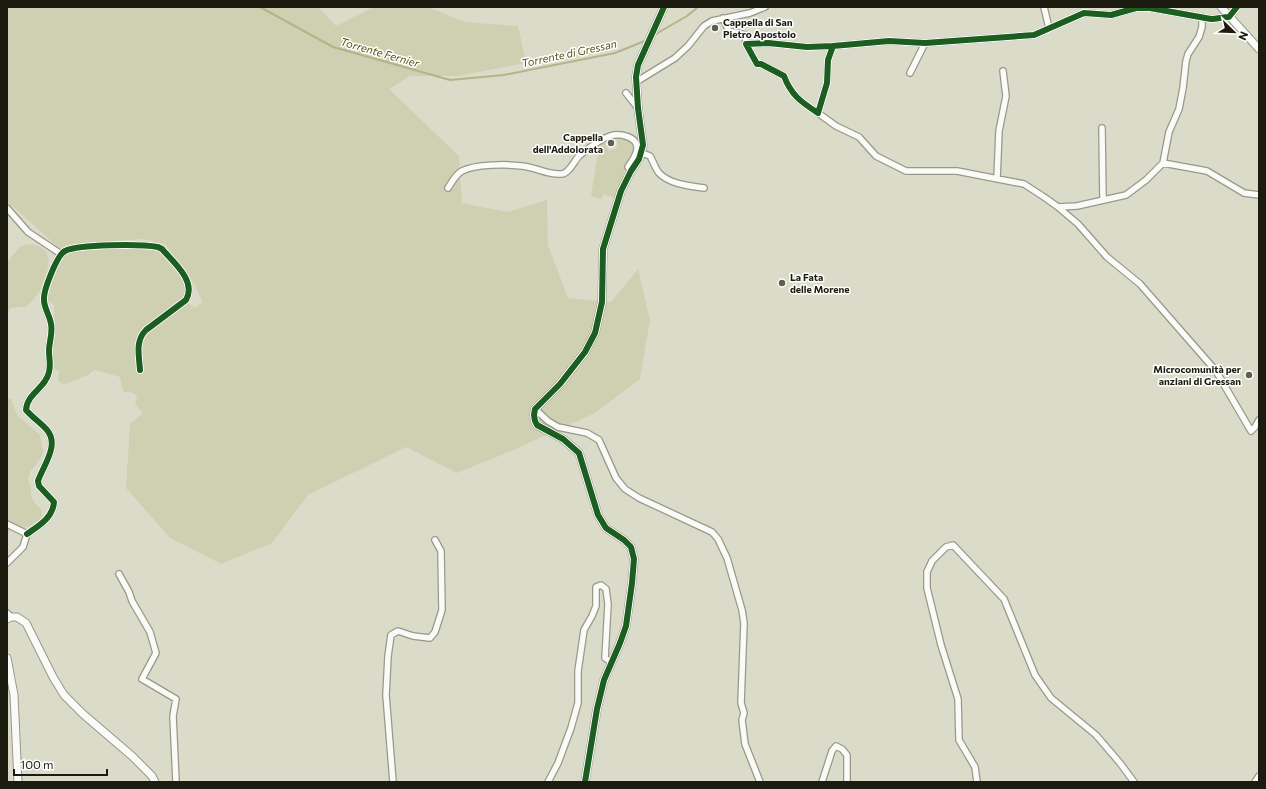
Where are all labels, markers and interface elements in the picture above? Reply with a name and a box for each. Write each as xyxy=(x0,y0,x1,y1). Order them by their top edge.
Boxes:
north arrow xyxy=(1214,12,1254,52)
place label: Cappella di San Pietro Apostolo xyxy=(723,16,796,40)
marker: Cappella di San Pietro Apostolo xyxy=(710,23,720,33)
text: N xyxy=(1236,30,1251,42)
water label: Torrente Fernier xyxy=(339,35,421,70)
water label: Torrente di Gressan xyxy=(520,37,618,69)
place label: Cappella dell'Addolorata xyxy=(533,131,603,155)
marker: Cappella dell'Addolorata xyxy=(606,138,616,148)
place label: La Fata delle Morene xyxy=(790,271,850,295)
marker: La Fata delle Morene xyxy=(777,278,787,288)
place label: Microcomunità per anziani di Gressan xyxy=(1153,363,1241,387)
marker: Microcomunità per anziani di Gressan xyxy=(1244,370,1254,380)
scale bar xyxy=(14,751,107,777)
text: 100 m xyxy=(20,757,54,771)

